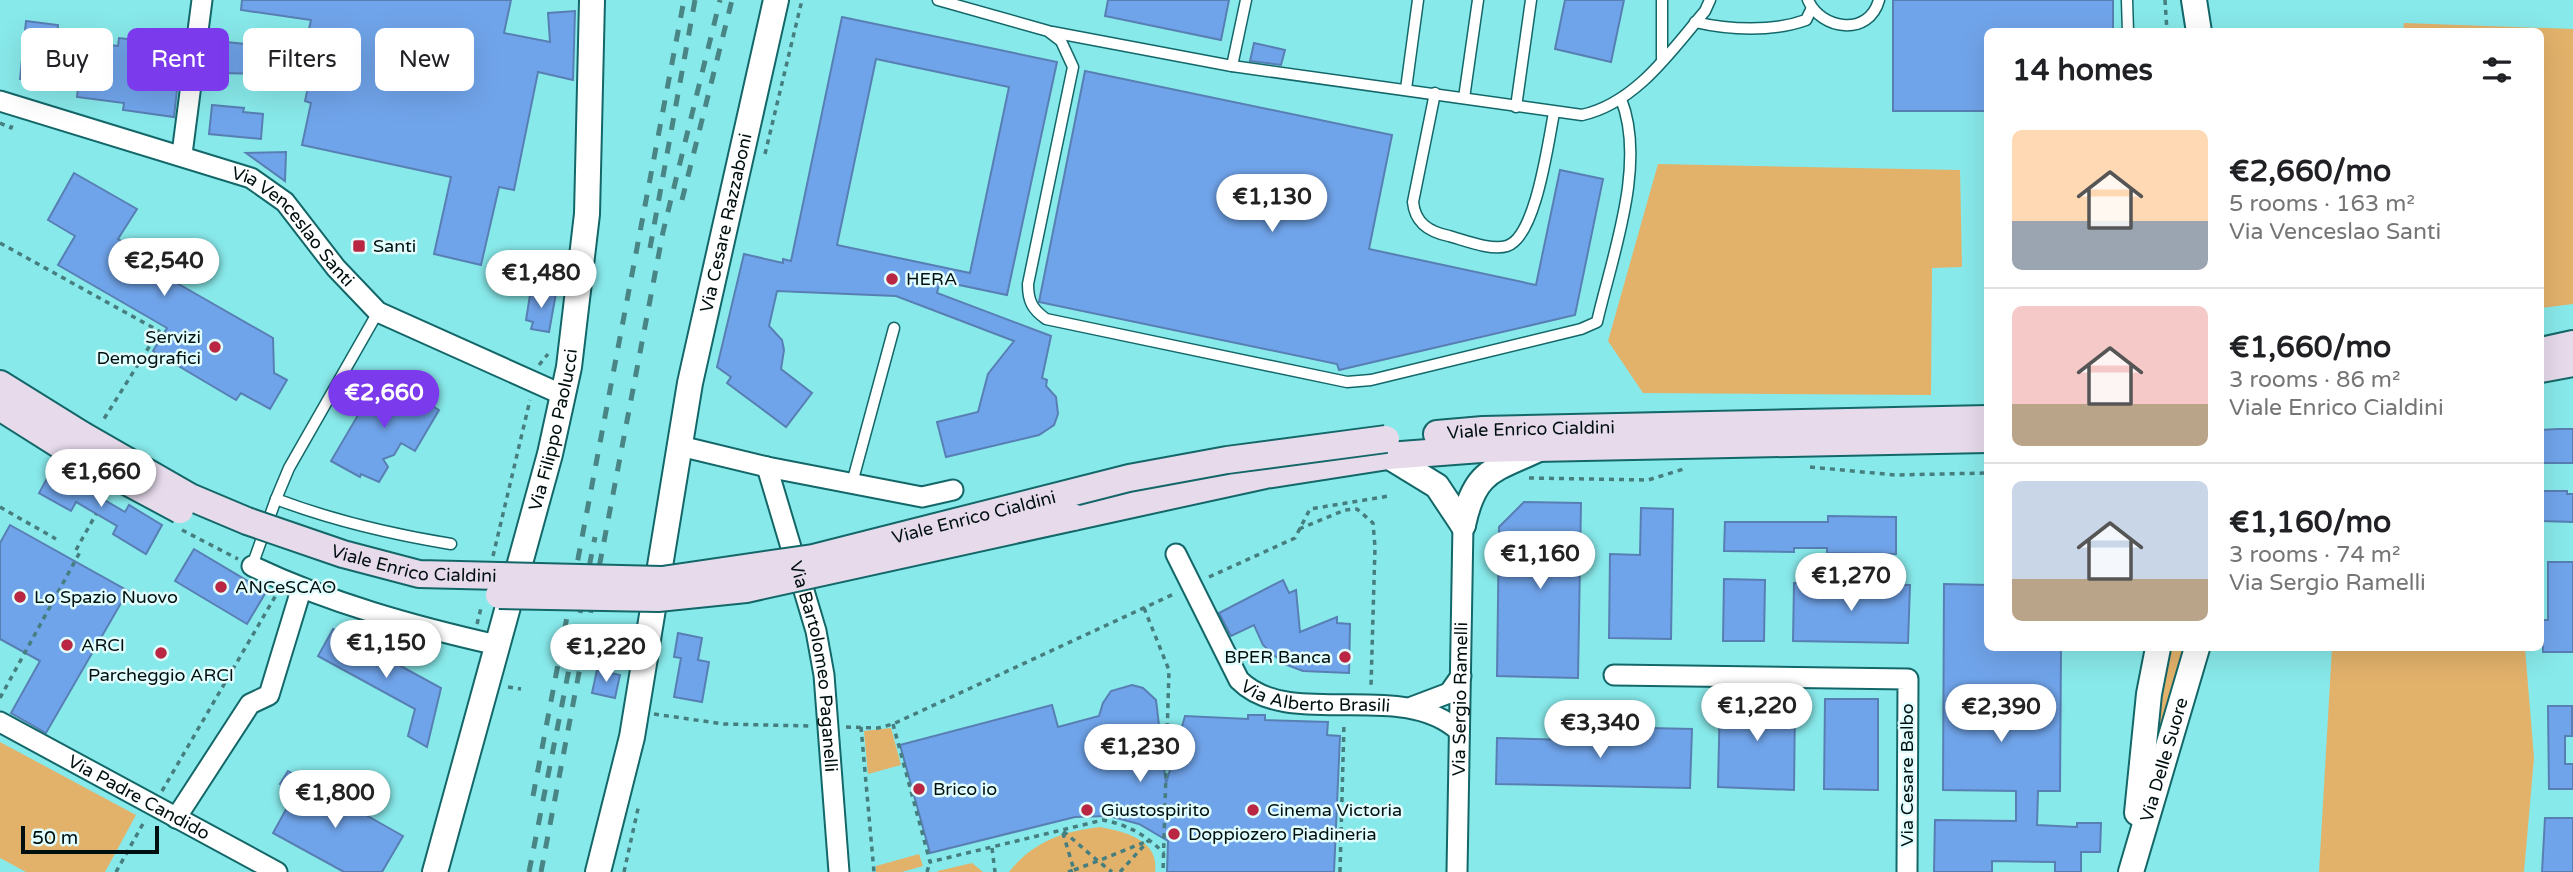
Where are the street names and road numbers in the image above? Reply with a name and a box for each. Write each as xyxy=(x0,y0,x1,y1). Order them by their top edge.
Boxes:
street label: Via Cesare Razzaboni xyxy=(695,131,757,315)
street label: Via Venceslao Santi xyxy=(229,162,359,291)
street label: Via Filippo Paolucci xyxy=(524,347,582,513)
street label: Viale Enrico Cialdini xyxy=(1446,416,1615,444)
street label: Viale Enrico Cialdini xyxy=(890,486,1058,549)
street label: Viale Enrico Cialdini xyxy=(328,540,497,587)
street label: Via Bartolomeo Paganelli xyxy=(785,558,842,773)
street label: Via Sergio Ramelli xyxy=(1448,622,1472,776)
street label: Via Alberto Brasili xyxy=(1236,675,1391,717)
street label: Via Delle Suore xyxy=(2135,695,2193,825)
street label: Via Cesare Balbo xyxy=(1896,703,1918,847)
street label: Via Padre Candido xyxy=(64,750,214,845)

